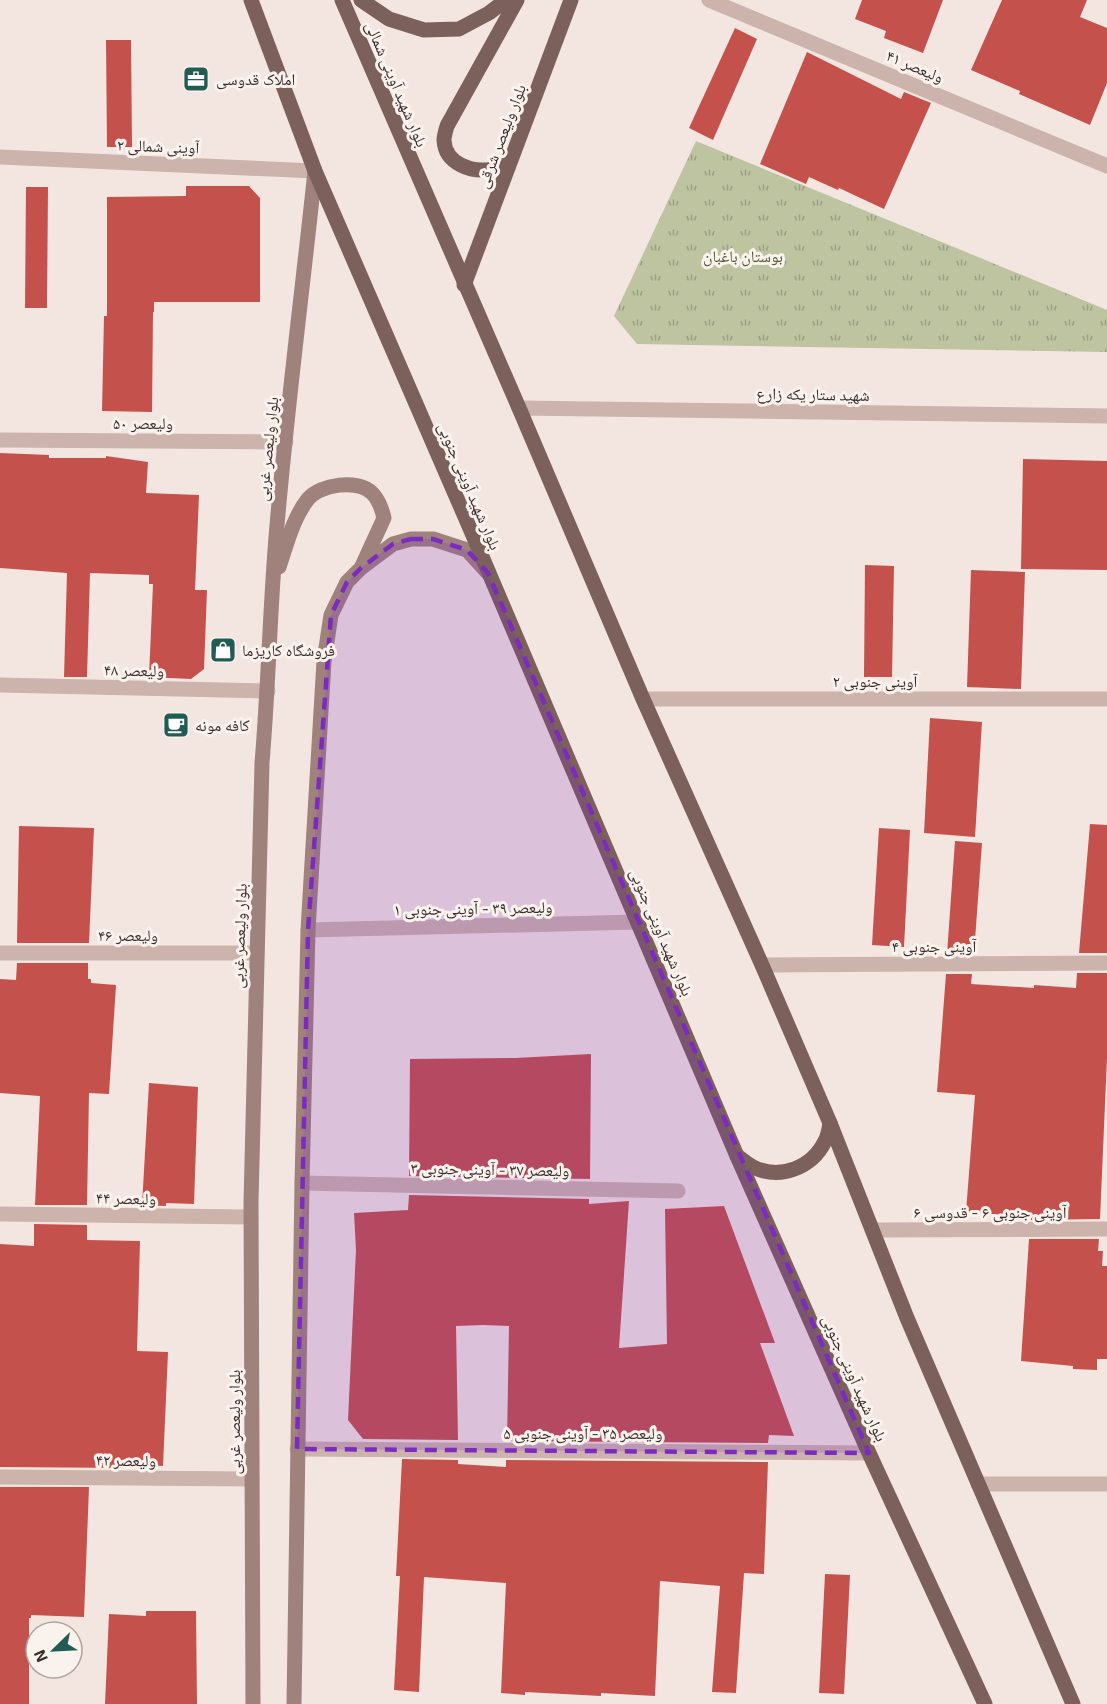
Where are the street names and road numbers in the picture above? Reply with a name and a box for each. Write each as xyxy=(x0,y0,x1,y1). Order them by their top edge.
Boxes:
street label: بلوار شهید آوینی شمالی xyxy=(361,18,432,150)
street label: ولیعصر ۴۱ xyxy=(883,45,947,87)
street label: بلوار ولیعصر شرقی xyxy=(472,81,531,191)
street label: آوینی شمالی ۲ xyxy=(116,135,200,158)
street label: شهید ستار یکه زارع xyxy=(756,383,870,406)
street label: بلوار ولیعصر غربی xyxy=(252,396,283,502)
street label: ولیعصر ۵۰ xyxy=(113,413,173,433)
street label: بلوار شهید آوینی جنوبی xyxy=(433,419,506,553)
street label: ولیعصر ۴۸ xyxy=(104,659,164,681)
street label: آوینی جنوبی ۲ xyxy=(833,671,918,692)
street label: بلوار شهید آوینی جنوبی xyxy=(625,865,698,999)
street label: بلوار ولیعصر غربی xyxy=(227,883,252,989)
street label: ولیعصر ۳۹ - آوینی جنوبی ۱ xyxy=(393,897,553,920)
street label: ولیعصر ۴۶ xyxy=(98,925,158,945)
street label: آوینی جنوبی ۴ xyxy=(892,936,977,957)
street label: ولیعصر ۳۷ - آوینی جنوبی ۳ xyxy=(410,1158,570,1181)
street label: ولیعصر ۴۴ xyxy=(96,1187,156,1209)
street label: آوینی جنوبی ۶ - قدوسی ۶ xyxy=(914,1202,1067,1223)
street label: بلوار شهید آوینی جنوبی xyxy=(817,1312,892,1445)
street label: بلوار ولیعصر غربی xyxy=(224,1369,245,1475)
street label: ولیعصر ۳۵ - آوینی جنوبی ۵ xyxy=(504,1423,662,1444)
street label: ولیعصر ۴۲ xyxy=(96,1449,156,1471)

